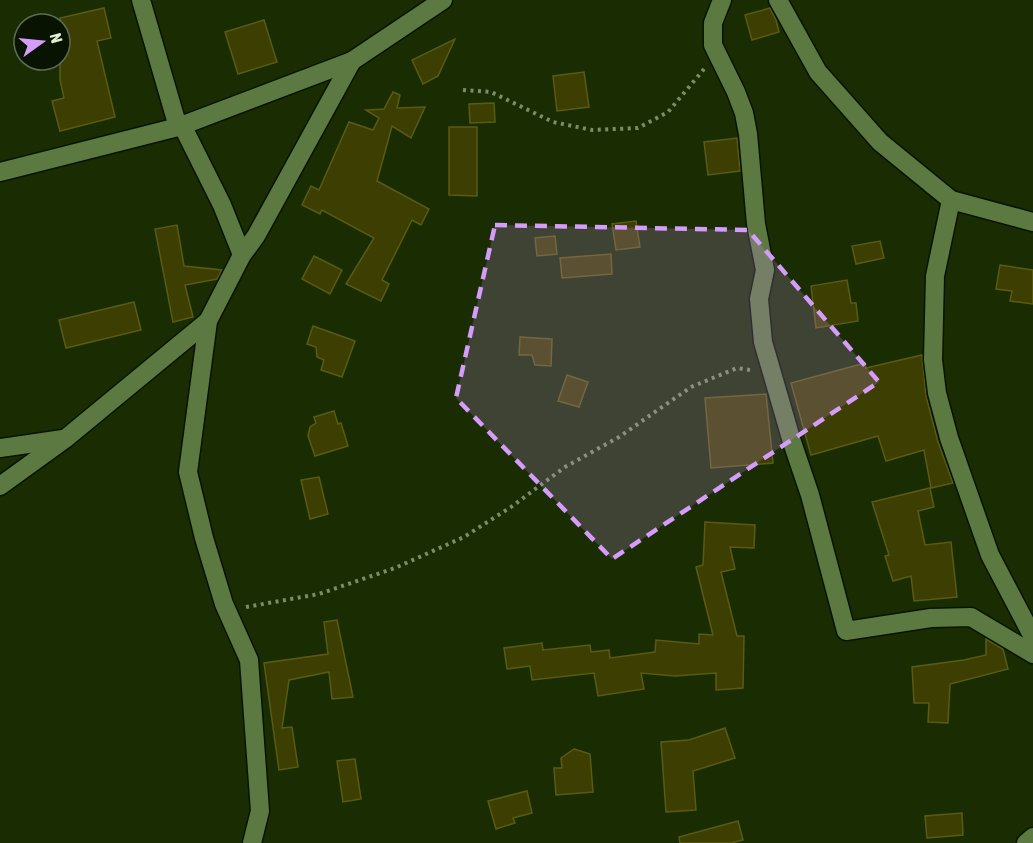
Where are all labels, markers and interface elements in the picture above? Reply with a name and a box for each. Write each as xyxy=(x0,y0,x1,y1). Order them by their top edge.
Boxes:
north arrow xyxy=(12,12,72,72)
text: N xyxy=(47,31,66,45)

